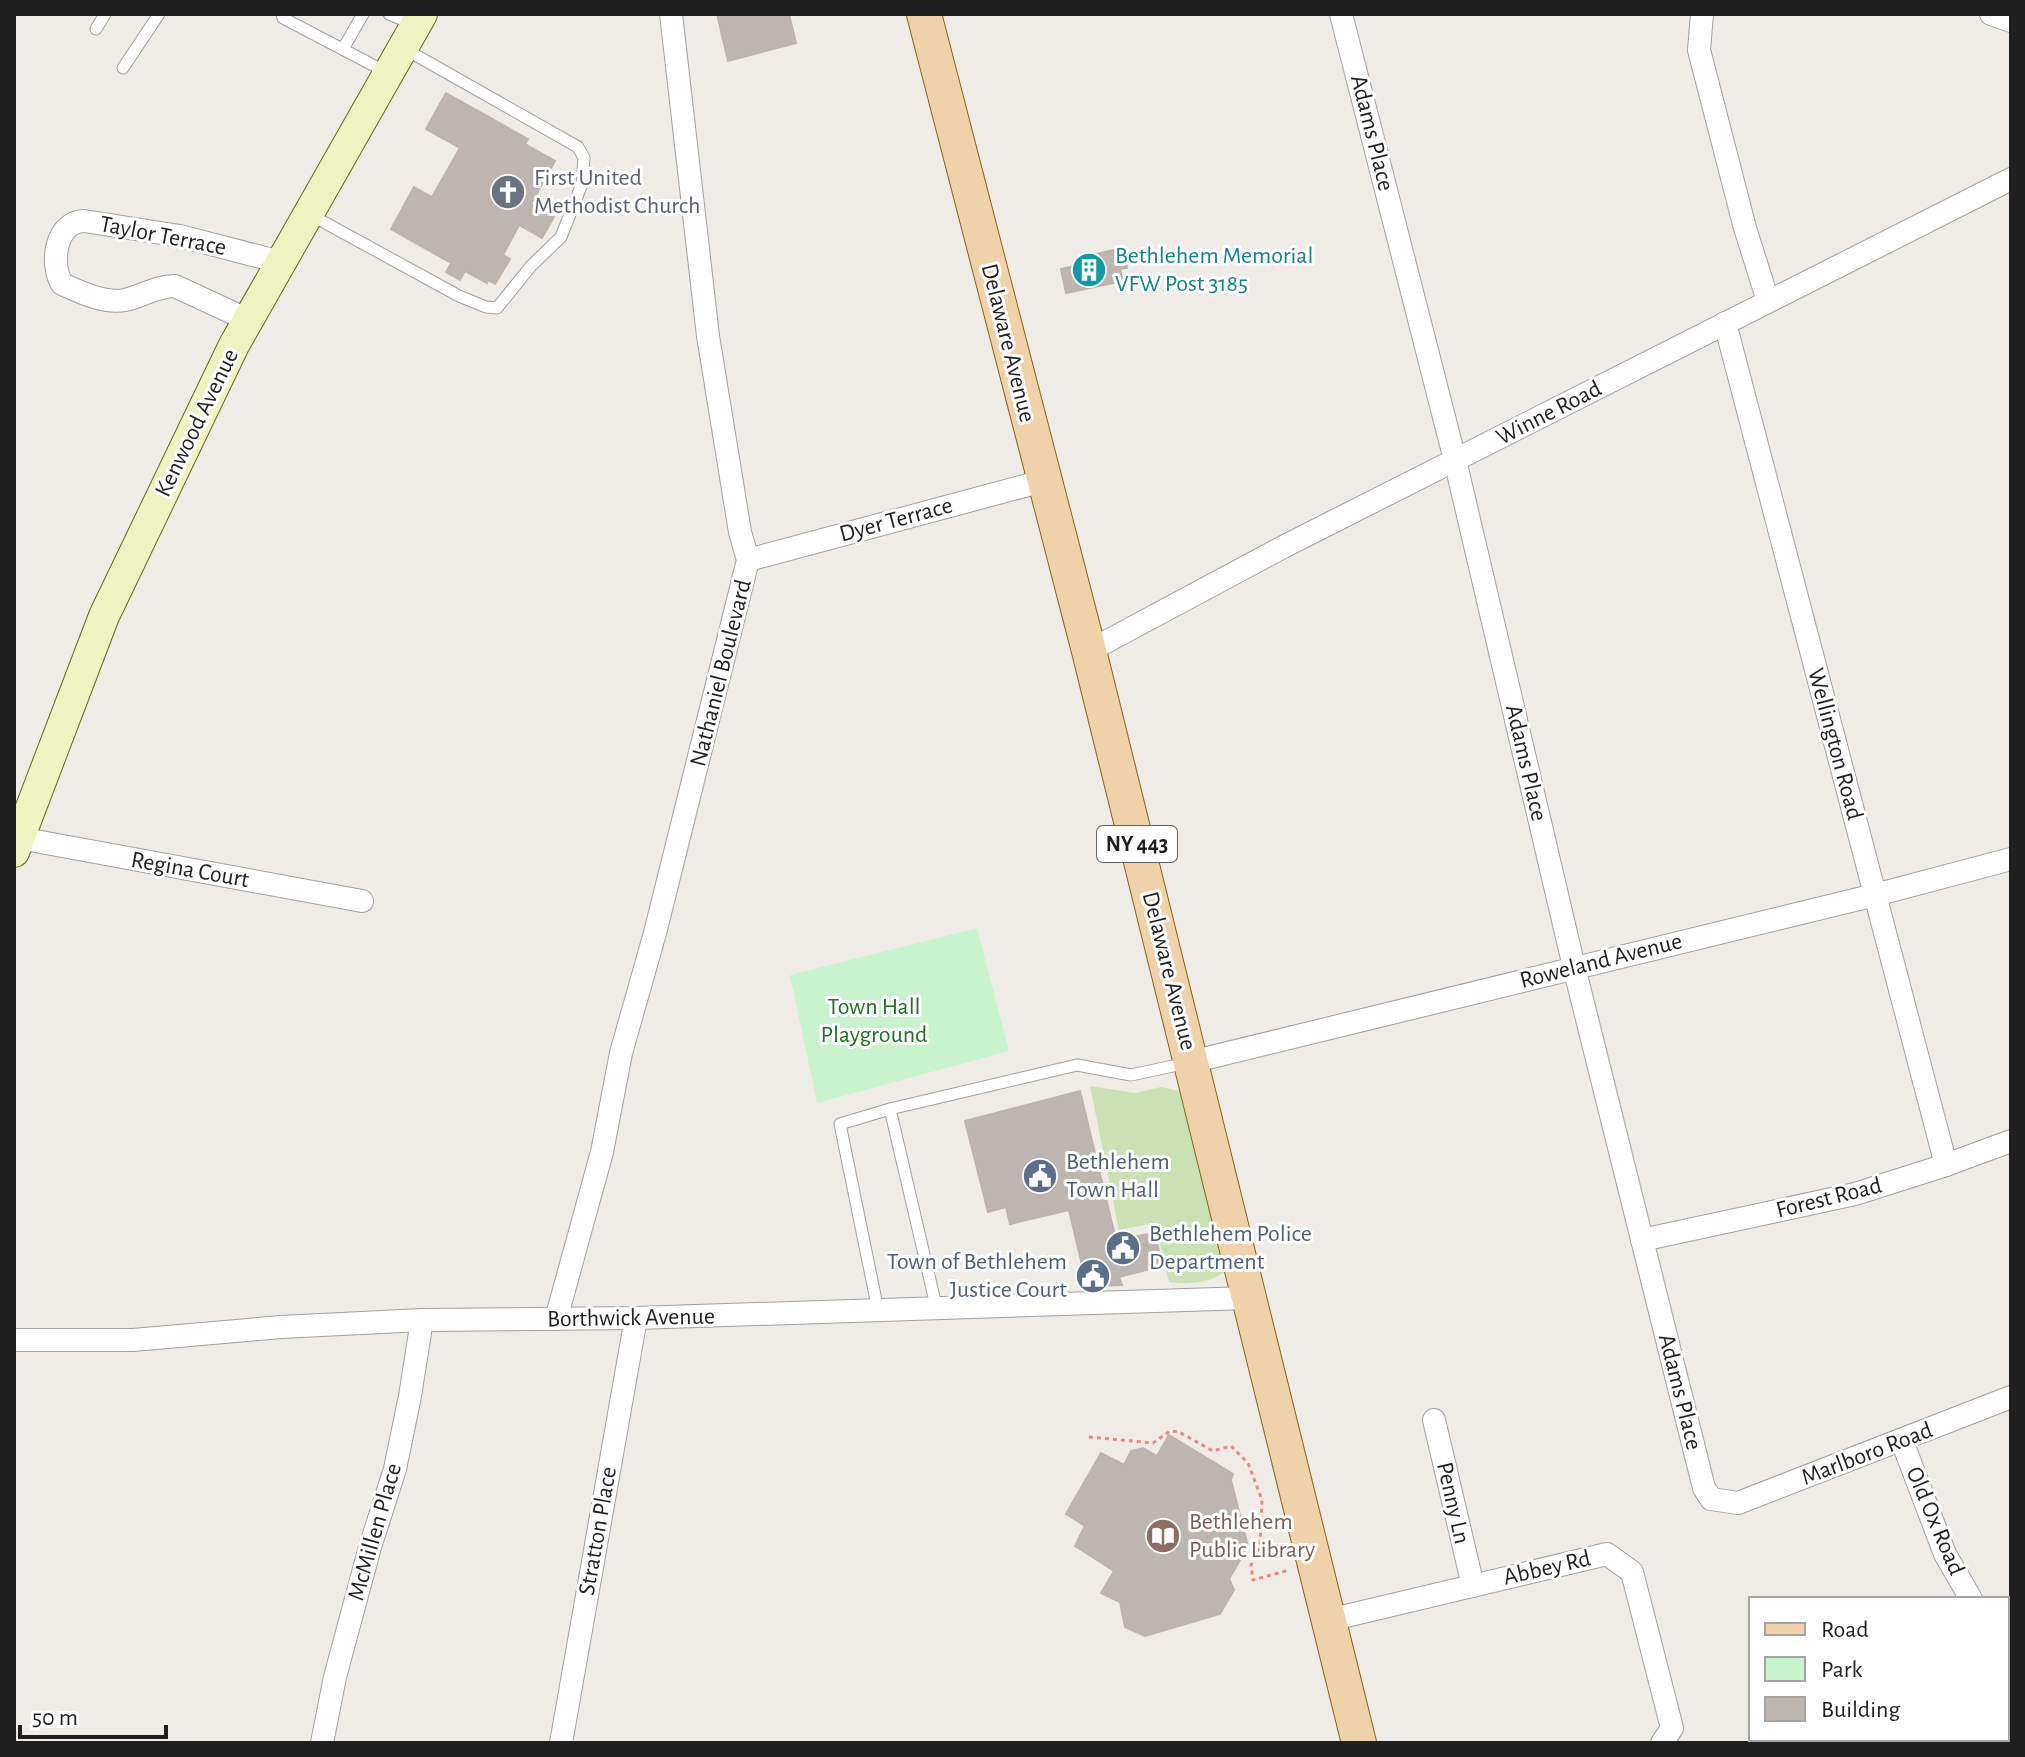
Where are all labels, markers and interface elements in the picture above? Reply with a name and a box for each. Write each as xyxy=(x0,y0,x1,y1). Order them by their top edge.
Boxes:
street label: Adams Place xyxy=(1346,73,1398,193)
place label: First United Methodist Church xyxy=(534,166,701,218)
church icon: First United Methodist Church xyxy=(489,173,527,211)
street label: Taylor Terrace xyxy=(98,212,228,260)
place label: Bethlehem Memorial VFW Post 3185 xyxy=(1115,244,1313,296)
building icon: Bethlehem Memorial VFW Post 3185 xyxy=(1070,251,1108,289)
street label: Delaware Avenue xyxy=(977,261,1039,425)
street label: Kenwood Avenue xyxy=(151,345,243,501)
street label: Winne Road xyxy=(1493,376,1605,450)
street label: Dyer Terrace xyxy=(837,493,955,547)
street label: Nathaniel Boulevard xyxy=(686,577,756,769)
street label: Wellington Road xyxy=(1803,665,1867,823)
street label: Adams Place xyxy=(1501,703,1551,823)
road number: NY 443 xyxy=(1097,826,1177,862)
street label: Regina Court xyxy=(129,848,251,892)
street label: Delaware Avenue xyxy=(1138,889,1200,1053)
street label: Roweland Avenue xyxy=(1517,929,1685,993)
park label: Town Hall Playground xyxy=(821,995,927,1047)
place label: Bethlehem Town Hall xyxy=(1066,1150,1170,1202)
public building icon: Bethlehem Town Hall xyxy=(1021,1157,1059,1195)
street label: Forest Road xyxy=(1774,1173,1884,1223)
place label: Bethlehem Police Department xyxy=(1149,1222,1312,1274)
public building icon: Bethlehem Police Department xyxy=(1104,1229,1142,1267)
place label: Town of Bethlehem Justice Court xyxy=(887,1250,1067,1302)
public building icon: Town of Bethlehem Justice Court xyxy=(1074,1257,1112,1295)
street label: Borthwick Avenue xyxy=(547,1305,715,1331)
street label: Adams Place xyxy=(1654,1332,1706,1452)
street label: Marlboro Road xyxy=(1798,1418,1936,1490)
street label: Penny Ln xyxy=(1432,1460,1474,1546)
street label: McMillen Place xyxy=(344,1461,406,1603)
street label: Old Ox Road xyxy=(1901,1463,1969,1579)
street label: Stratton Place xyxy=(575,1465,621,1597)
place label: Bethlehem Public Library xyxy=(1189,1510,1315,1562)
library icon: Bethlehem Public Library xyxy=(1144,1517,1182,1555)
street label: Abbey Rd xyxy=(1501,1546,1593,1590)
legend xyxy=(1749,1597,2009,1741)
text: Road xyxy=(1821,1618,1869,1642)
text: Park xyxy=(1821,1658,1862,1682)
scale bar xyxy=(20,1689,166,1739)
text: Building xyxy=(1821,1698,1900,1722)
text: 50 m xyxy=(32,1706,78,1730)

